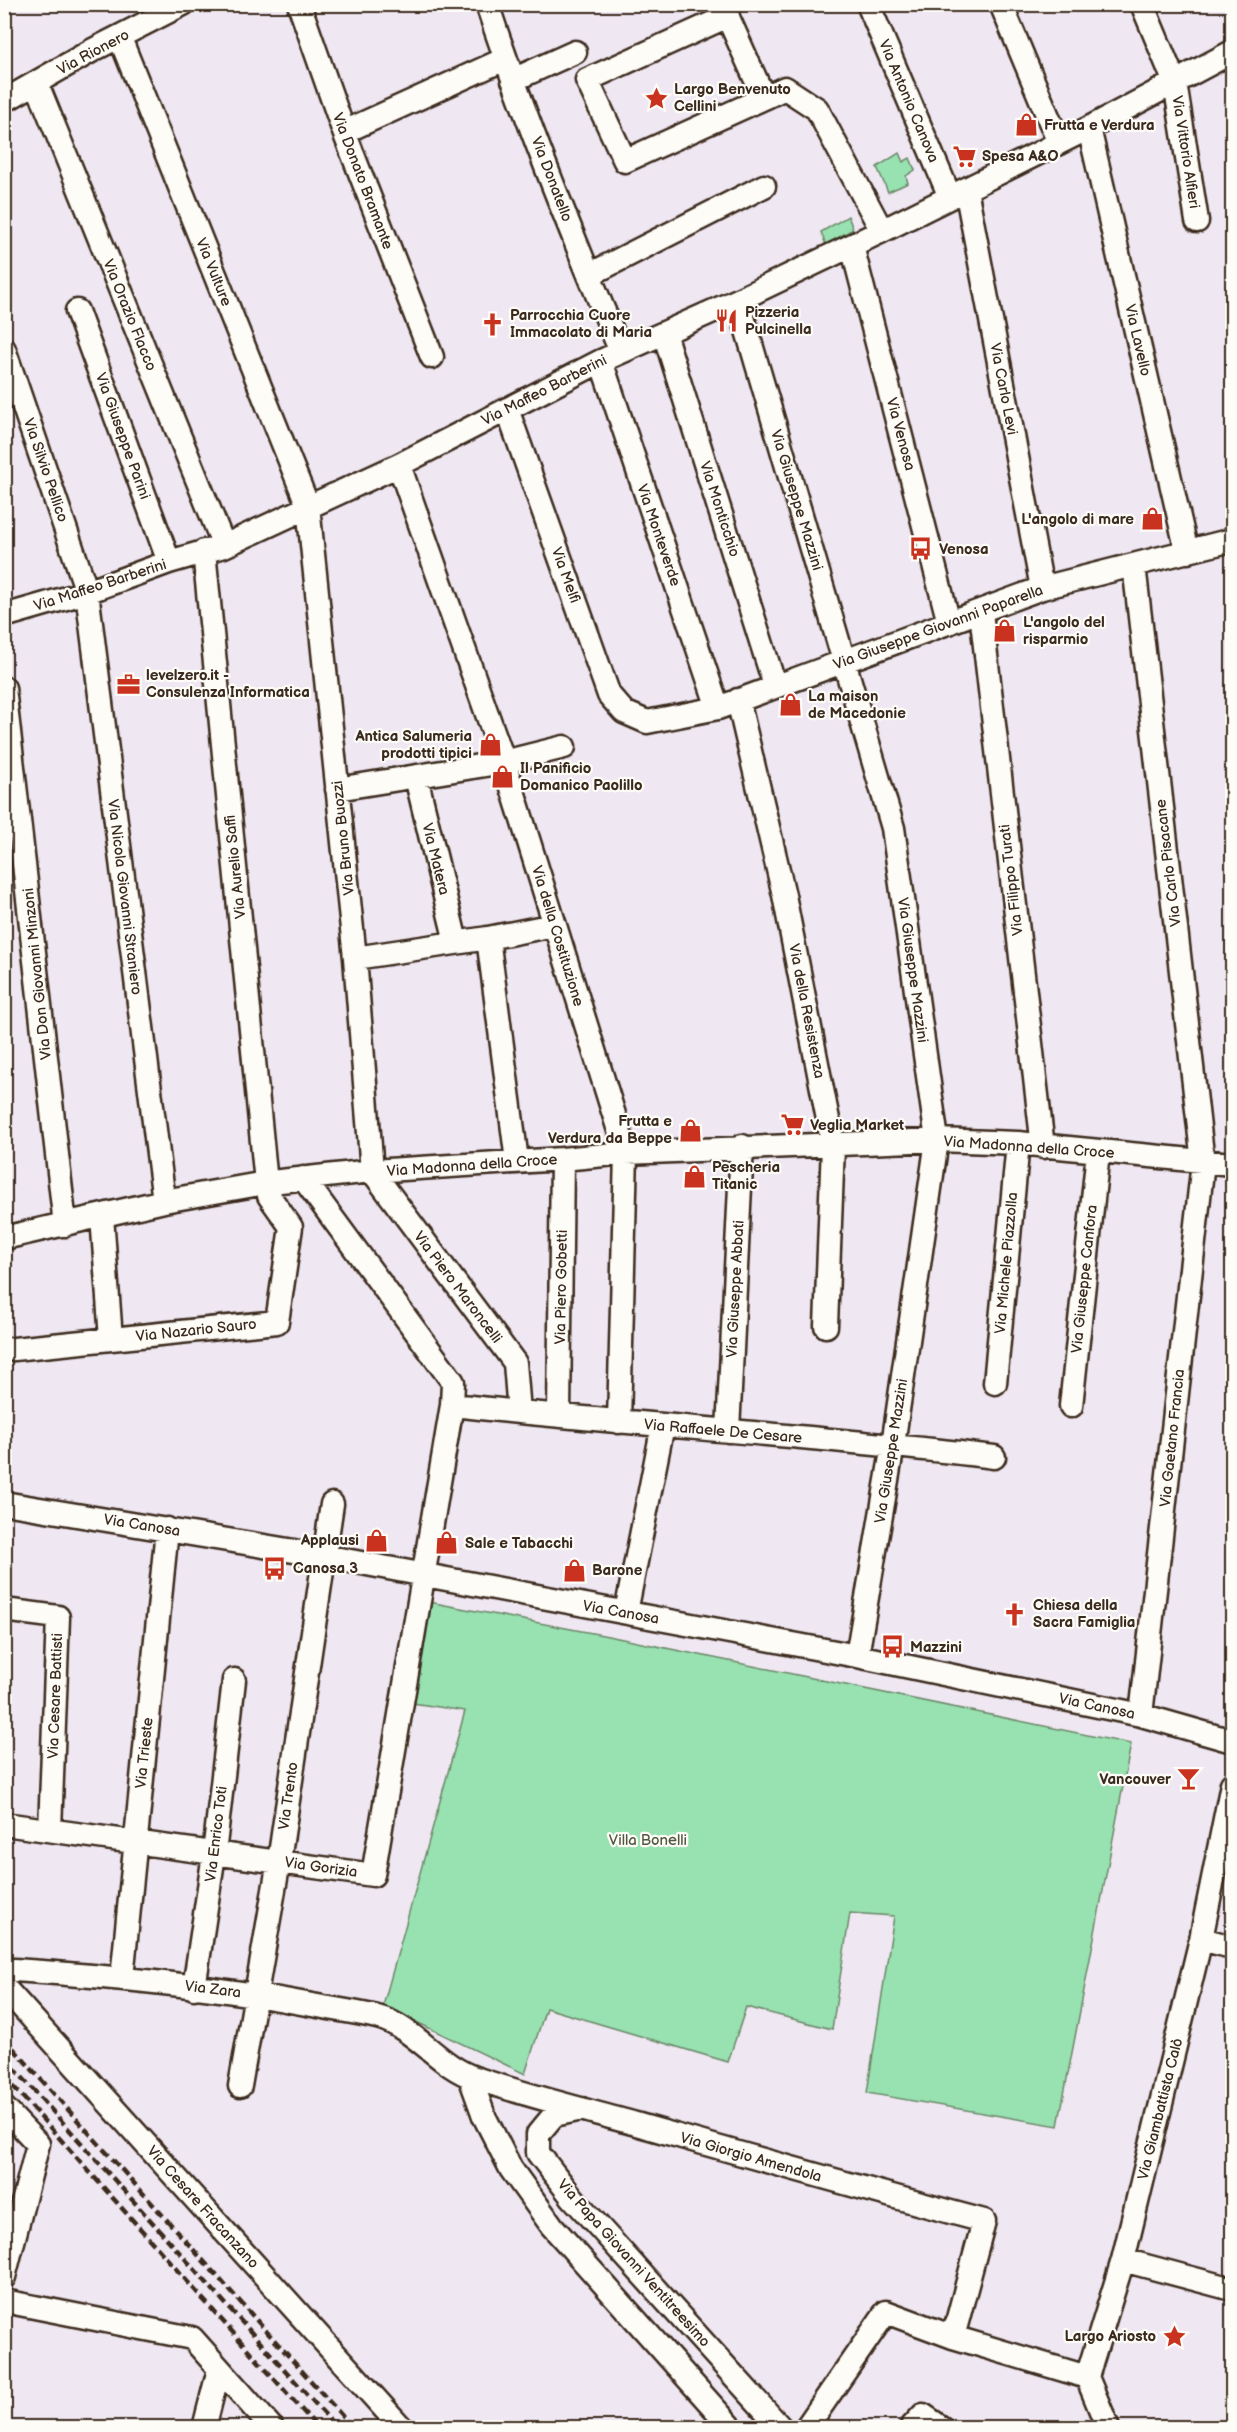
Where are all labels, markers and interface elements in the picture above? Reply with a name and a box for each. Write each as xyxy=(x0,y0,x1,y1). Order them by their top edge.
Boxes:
street label: Via Rionero xyxy=(54,26,133,79)
street label: Via Antonio Canova xyxy=(874,37,943,166)
place label: Largo Benvenuto Cellini xyxy=(674,80,791,116)
place icon: Largo Benvenuto Cellini xyxy=(643,85,669,111)
street label: Via Vittorio Alfieri xyxy=(1167,94,1204,210)
street label: Via Donato Bramante xyxy=(328,110,397,252)
shop icon: Frutta e Verdura xyxy=(1013,112,1039,138)
place label: Frutta e Verdura xyxy=(1044,116,1155,135)
street label: Via Donatello xyxy=(527,134,576,224)
supermarket icon: Spesa A&O xyxy=(951,143,977,169)
place label: Spesa A&O xyxy=(982,147,1058,166)
street label: Via Vulture xyxy=(191,235,236,309)
street label: Via Orazio Flacco xyxy=(98,257,161,374)
street label: Via Lavello xyxy=(1120,302,1155,378)
place label: Pizzeria Pulcinella xyxy=(745,303,812,339)
place label: Parrocchia Cuore Immacolato di Maria xyxy=(510,306,652,342)
restaurant icon: Pizzeria Pulcinella xyxy=(714,308,740,334)
church icon: Parrocchia Cuore Immacolato di Maria xyxy=(479,311,505,337)
street label: Via Carlo Levi xyxy=(985,341,1022,437)
street label: Via Maffeo Barberini xyxy=(478,351,610,430)
street label: Via Giuseppe Parini xyxy=(91,370,154,502)
street label: Via Venosa xyxy=(882,396,919,473)
street label: Via Silvio Pellico xyxy=(19,416,72,525)
street label: Via Giuseppe Mazzini xyxy=(766,427,827,573)
street label: Via Monticchio xyxy=(695,459,744,559)
street label: Via Monteverde xyxy=(632,482,685,589)
shop icon: L'angolo di mare xyxy=(1139,506,1165,532)
place label: L'angolo di mare xyxy=(1021,510,1134,529)
bus stop icon: Venosa xyxy=(908,536,934,562)
place label: Venosa xyxy=(939,540,989,559)
street label: Via Melfi xyxy=(547,545,584,606)
street label: Via Maffeo Barberini xyxy=(31,555,169,616)
street label: Via Giuseppe Giovanni Paparella xyxy=(831,581,1046,674)
place label: L'angolo del risparmio xyxy=(1023,613,1105,649)
shop icon: L'angolo del risparmio xyxy=(992,618,1018,644)
place label: levelzero.it - Consulenza Informatica xyxy=(146,666,310,702)
office icon: levelzero.it - Consulenza Informatica xyxy=(115,671,141,697)
place label: La maison de Macedonie xyxy=(808,687,906,723)
shop icon: La maison de Macedonie xyxy=(777,692,803,718)
place label: Antica Salumeria prodotti tipici xyxy=(355,727,472,763)
shop icon: Antica Salumeria prodotti tipici xyxy=(477,732,503,758)
place label: Il Panificio Domanico Paolillo xyxy=(520,759,643,795)
shop icon: Il Panificio Domanico Paolillo xyxy=(489,764,515,790)
street label: Via Bruno Buozzi xyxy=(328,780,359,896)
street label: Via Nicola Giovanni Straniero xyxy=(103,798,146,996)
street label: Via Carlo Pisacane xyxy=(1151,798,1186,928)
street label: Via Aurelio Saffi xyxy=(221,814,250,920)
street label: Via Matera xyxy=(417,821,454,897)
street label: Via Filippo Turati xyxy=(995,823,1028,937)
street label: Via della Costituzione xyxy=(527,864,588,1009)
street label: Via Don Giovanni Minzoni xyxy=(19,887,56,1061)
street label: Via Giuseppe Mazzini xyxy=(893,896,932,1044)
street label: Via della Resistenza xyxy=(784,942,829,1080)
place label: Frutta e Verdura da Beppe xyxy=(548,1112,672,1148)
supermarket icon: Veglia Market xyxy=(779,1112,805,1138)
place label: Veglia Market xyxy=(810,1116,904,1135)
shop icon: Frutta e Verdura da Beppe xyxy=(677,1117,703,1143)
street label: Via Madonna della Croce xyxy=(943,1132,1115,1163)
street label: Via Madonna della Croce xyxy=(386,1150,558,1181)
place label: Pescheria Titanic xyxy=(712,1158,780,1194)
shop icon: Pescheria Titanic xyxy=(681,1163,707,1189)
street label: Via Michele Piazzolla xyxy=(991,1191,1022,1335)
street label: Via Giuseppe Canfora xyxy=(1067,1204,1102,1354)
street label: Via Giuseppe Abbati xyxy=(722,1220,749,1358)
street label: Via Piero Maroncelli xyxy=(409,1227,506,1347)
street label: Via Piero Gobetti xyxy=(551,1230,572,1345)
street label: Via Nazario Sauro xyxy=(135,1315,257,1346)
street label: Via Gaetano Francia xyxy=(1156,1368,1189,1508)
street label: Via Giuseppe Mazzini xyxy=(871,1377,912,1525)
street label: Via Raffaele De Cesare xyxy=(643,1415,803,1448)
street label: Via Canosa xyxy=(102,1510,182,1541)
shop icon: Applausi xyxy=(364,1527,390,1553)
shop icon: Sale e Tabacchi xyxy=(434,1530,460,1556)
place label: Applausi xyxy=(300,1531,359,1550)
place label: Sale e Tabacchi xyxy=(465,1534,573,1553)
bus stop icon: Canosa 3 xyxy=(262,1555,288,1581)
shop icon: Barone xyxy=(561,1557,587,1583)
place label: Canosa 3 xyxy=(293,1559,358,1578)
place label: Barone xyxy=(592,1561,643,1580)
street label: Via Canosa xyxy=(581,1596,661,1629)
place label: Chiesa della Sacra Famiglia xyxy=(1033,1596,1135,1632)
church icon: Chiesa della Sacra Famiglia xyxy=(1002,1601,1028,1627)
street label: Via Cesare Battisti xyxy=(44,1633,67,1759)
bus stop icon: Mazzini xyxy=(879,1634,905,1660)
place label: Mazzini xyxy=(910,1638,962,1657)
street label: Via Canosa xyxy=(1057,1689,1137,1724)
street label: Via Trieste xyxy=(131,1716,158,1790)
street label: Via Trento xyxy=(274,1761,303,1831)
bar icon: Vancouver xyxy=(1176,1766,1202,1792)
place label: Vancouver xyxy=(1099,1770,1172,1789)
street label: Via Enrico Toti xyxy=(201,1785,232,1883)
park label: Villa Bonelli xyxy=(609,1831,687,1850)
street label: Via Gorizia xyxy=(283,1853,358,1882)
street label: Via Zara xyxy=(184,1977,242,2002)
street label: Via Giambattista Calò xyxy=(1134,2036,1187,2182)
street label: Via Giorgio Amendola xyxy=(678,2128,824,2187)
street label: Via Cesare Fracanzano xyxy=(142,2142,263,2273)
street label: Via Papa Giovanni Ventitreesimo xyxy=(553,2175,714,2351)
place icon: Largo Ariosto xyxy=(1161,2323,1187,2349)
place label: Largo Ariosto xyxy=(1064,2327,1156,2346)

